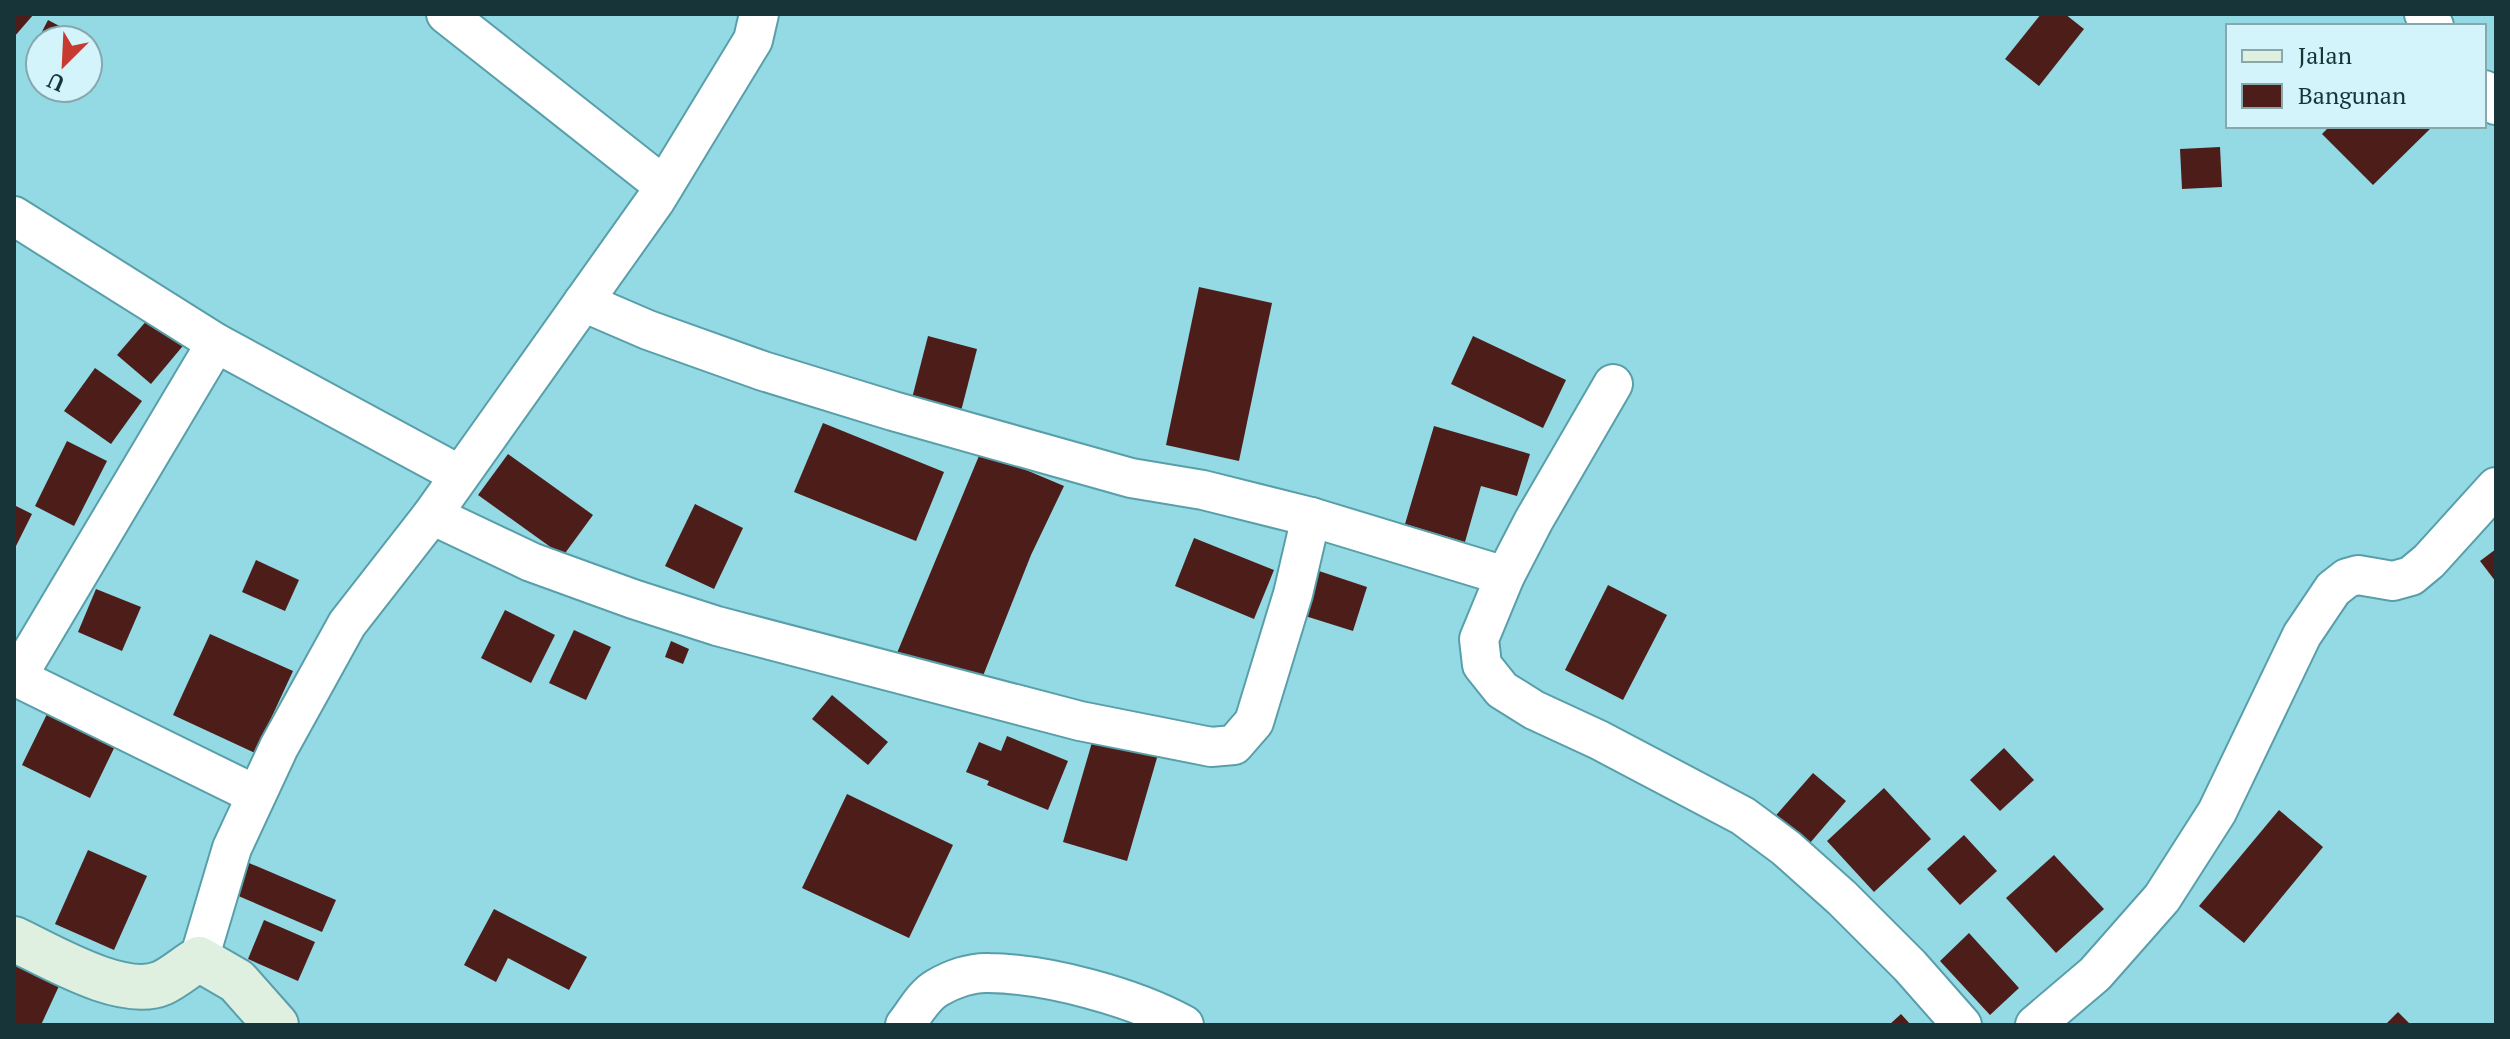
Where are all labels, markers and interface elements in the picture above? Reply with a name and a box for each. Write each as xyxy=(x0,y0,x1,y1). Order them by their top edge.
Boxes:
north arrow xyxy=(24,24,104,104)
legend xyxy=(2226,24,2486,128)
text: Jalan xyxy=(2298,39,2352,71)
text: U xyxy=(42,66,69,99)
text: Bangunan xyxy=(2298,79,2406,111)

